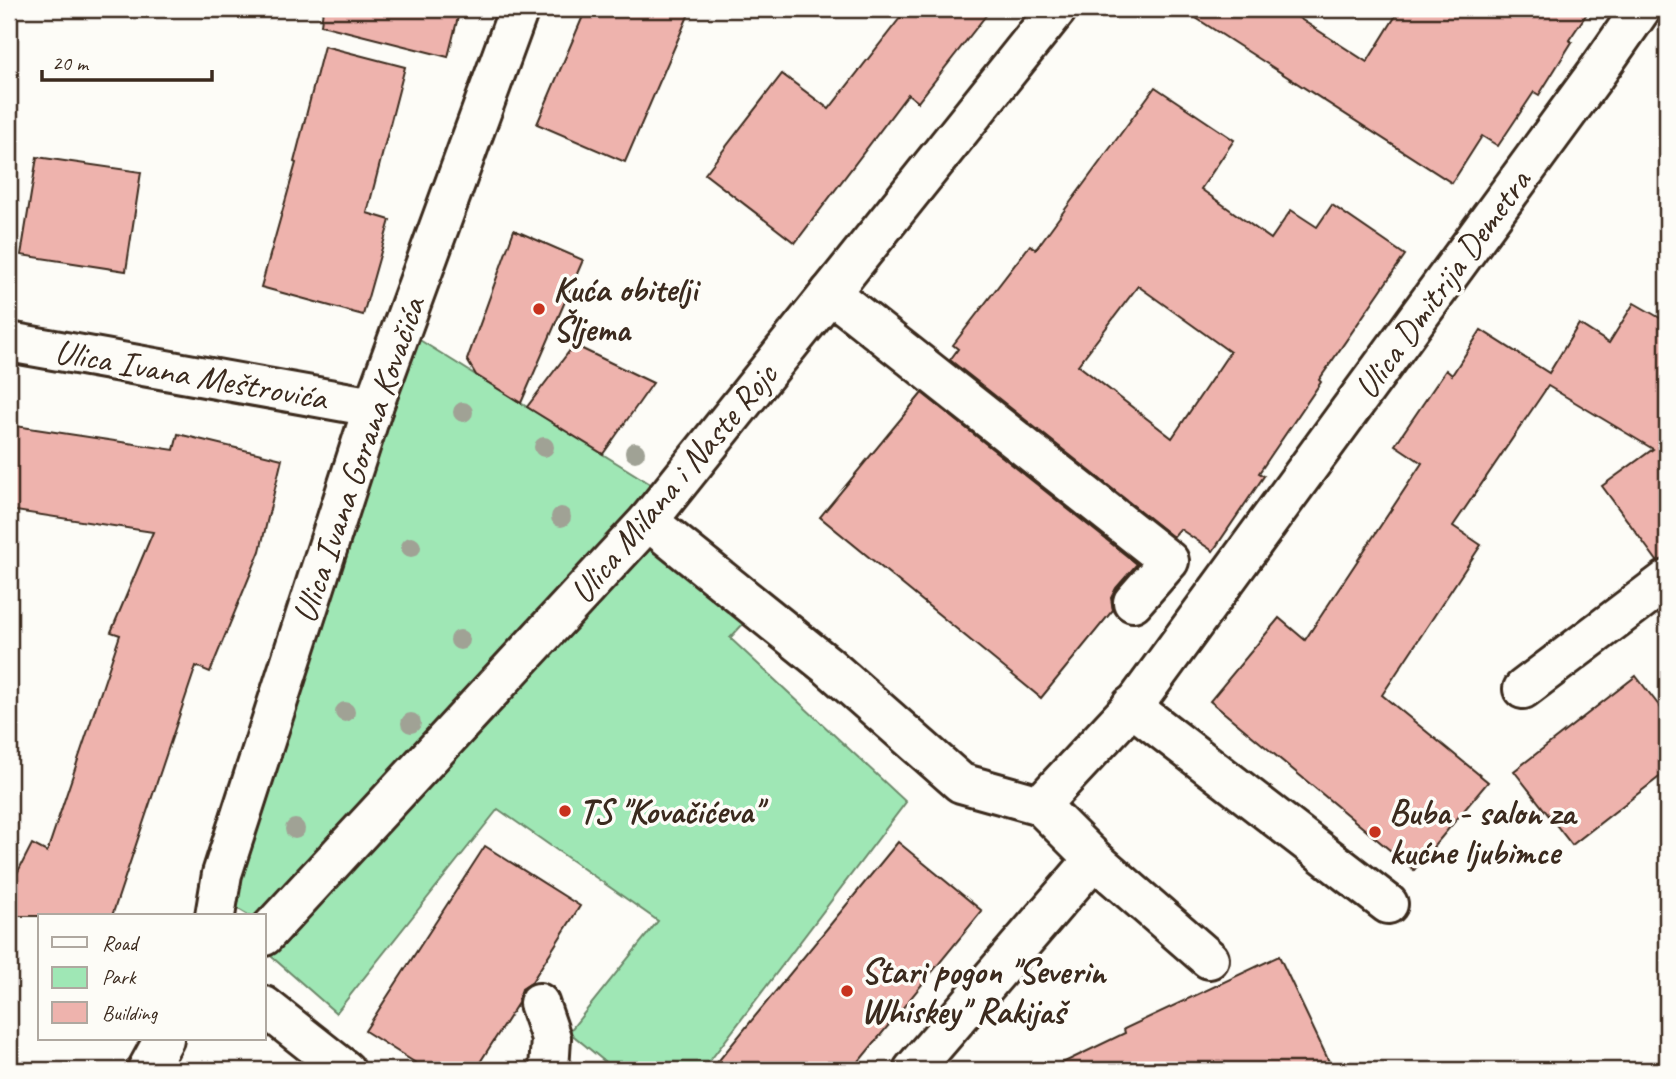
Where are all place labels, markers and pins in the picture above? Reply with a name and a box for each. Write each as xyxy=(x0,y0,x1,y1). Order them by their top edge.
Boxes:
place label: Kuća obitelji Šljema xyxy=(553,267,701,352)
marker: Kuća obitelji Šljema xyxy=(531,301,547,317)
place label: TS "Kovačićeva" xyxy=(579,789,769,834)
place label: Buba - salon za kućne ljubimce xyxy=(1389,790,1578,875)
marker: TS "Kovačićeva" xyxy=(557,803,573,819)
marker: Buba - salon za kućne ljubimce xyxy=(1367,824,1383,840)
place label: Stari pogon "Severin Whiskey" Rakijaš xyxy=(861,949,1107,1034)
marker: Stari pogon "Severin Whiskey" Rakijaš xyxy=(839,983,855,999)

